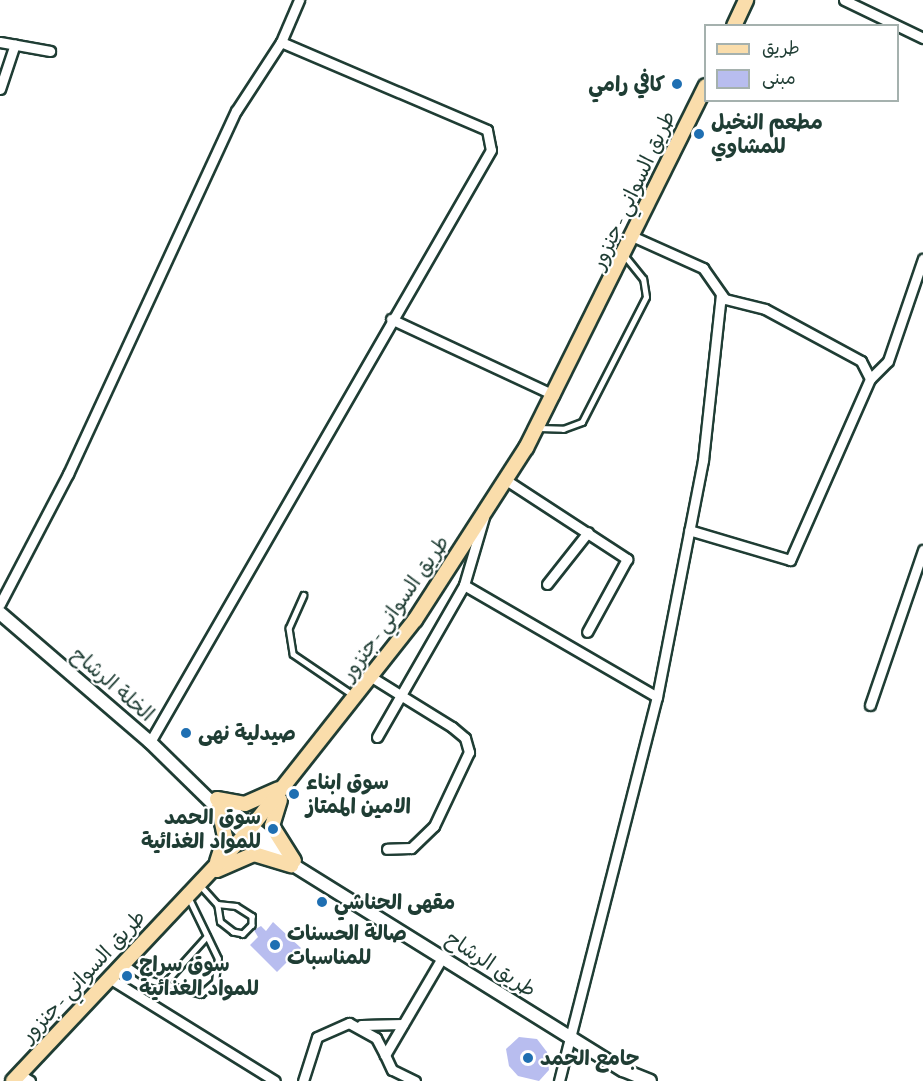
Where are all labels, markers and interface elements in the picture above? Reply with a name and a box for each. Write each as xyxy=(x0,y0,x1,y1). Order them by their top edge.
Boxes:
legend xyxy=(704,24,899,102)
text: طريق xyxy=(762,37,800,59)
text: مبنى xyxy=(762,67,796,89)
place label: كافي رامي xyxy=(588,71,665,97)
marker: كافي رامي xyxy=(670,77,684,91)
street label: طريق السواني -جنزور xyxy=(585,107,681,273)
place label: مطعم النخيل للمشاوي xyxy=(711,109,823,159)
marker: مطعم النخيل للمشاوي xyxy=(692,127,706,141)
street label: طريق السواني -جنزور xyxy=(335,530,455,686)
street label: الخلة الرشاح xyxy=(67,641,159,727)
place label: صيدلية نهى xyxy=(198,720,296,746)
marker: صيدلية نهى xyxy=(179,726,193,740)
place label: سوق ابناء الامين الممتاز xyxy=(306,769,411,819)
marker: سوق ابناء الامين الممتاز xyxy=(287,787,301,801)
place label: سوق الحمد للمواد الغذائية xyxy=(141,804,261,854)
marker: سوق الحمد للمواد الغذائية xyxy=(266,822,280,836)
place label: مقهى الحناشي xyxy=(334,889,455,915)
marker: مقهى الحناشي xyxy=(315,895,329,909)
street label: طريق السواني -جنزور xyxy=(15,905,151,1047)
place label: صالة الحسنات للمناسبات xyxy=(287,920,407,970)
street label: طريق الرشاح xyxy=(441,925,541,1003)
marker: صالة الحسنات للمناسبات xyxy=(268,938,282,952)
place label: سوق سراج للمواد الغذائية xyxy=(139,951,259,1001)
marker: سوق سراج للمواد الغذائية xyxy=(120,969,134,983)
place label: جامع الحمد xyxy=(540,1045,640,1071)
marker: جامع الحمد xyxy=(521,1051,535,1065)

